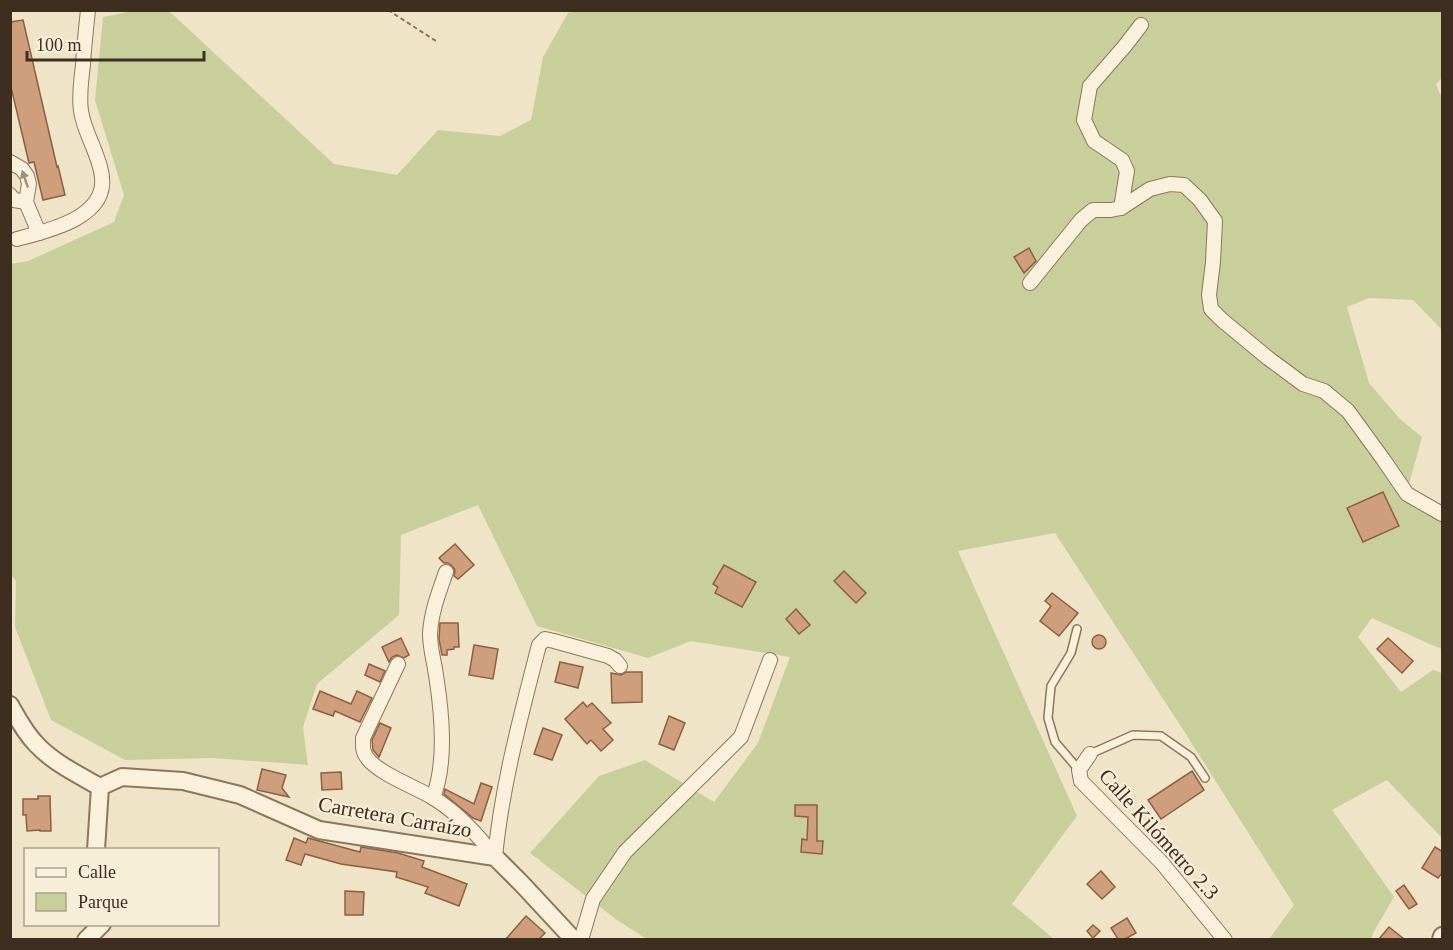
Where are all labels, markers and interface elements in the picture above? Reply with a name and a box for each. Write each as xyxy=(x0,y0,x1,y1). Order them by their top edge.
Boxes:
scale bar xyxy=(27,24,204,62)
text: 100 m xyxy=(36,35,82,55)
one-way arrow xyxy=(20,169,30,187)
street label: Calle Kilómetro 2.3 xyxy=(1094,764,1224,904)
street label: Carretera Carraízo xyxy=(316,792,474,842)
legend xyxy=(24,848,219,926)
text: Calle xyxy=(78,862,116,882)
text: Parque xyxy=(78,892,128,912)

